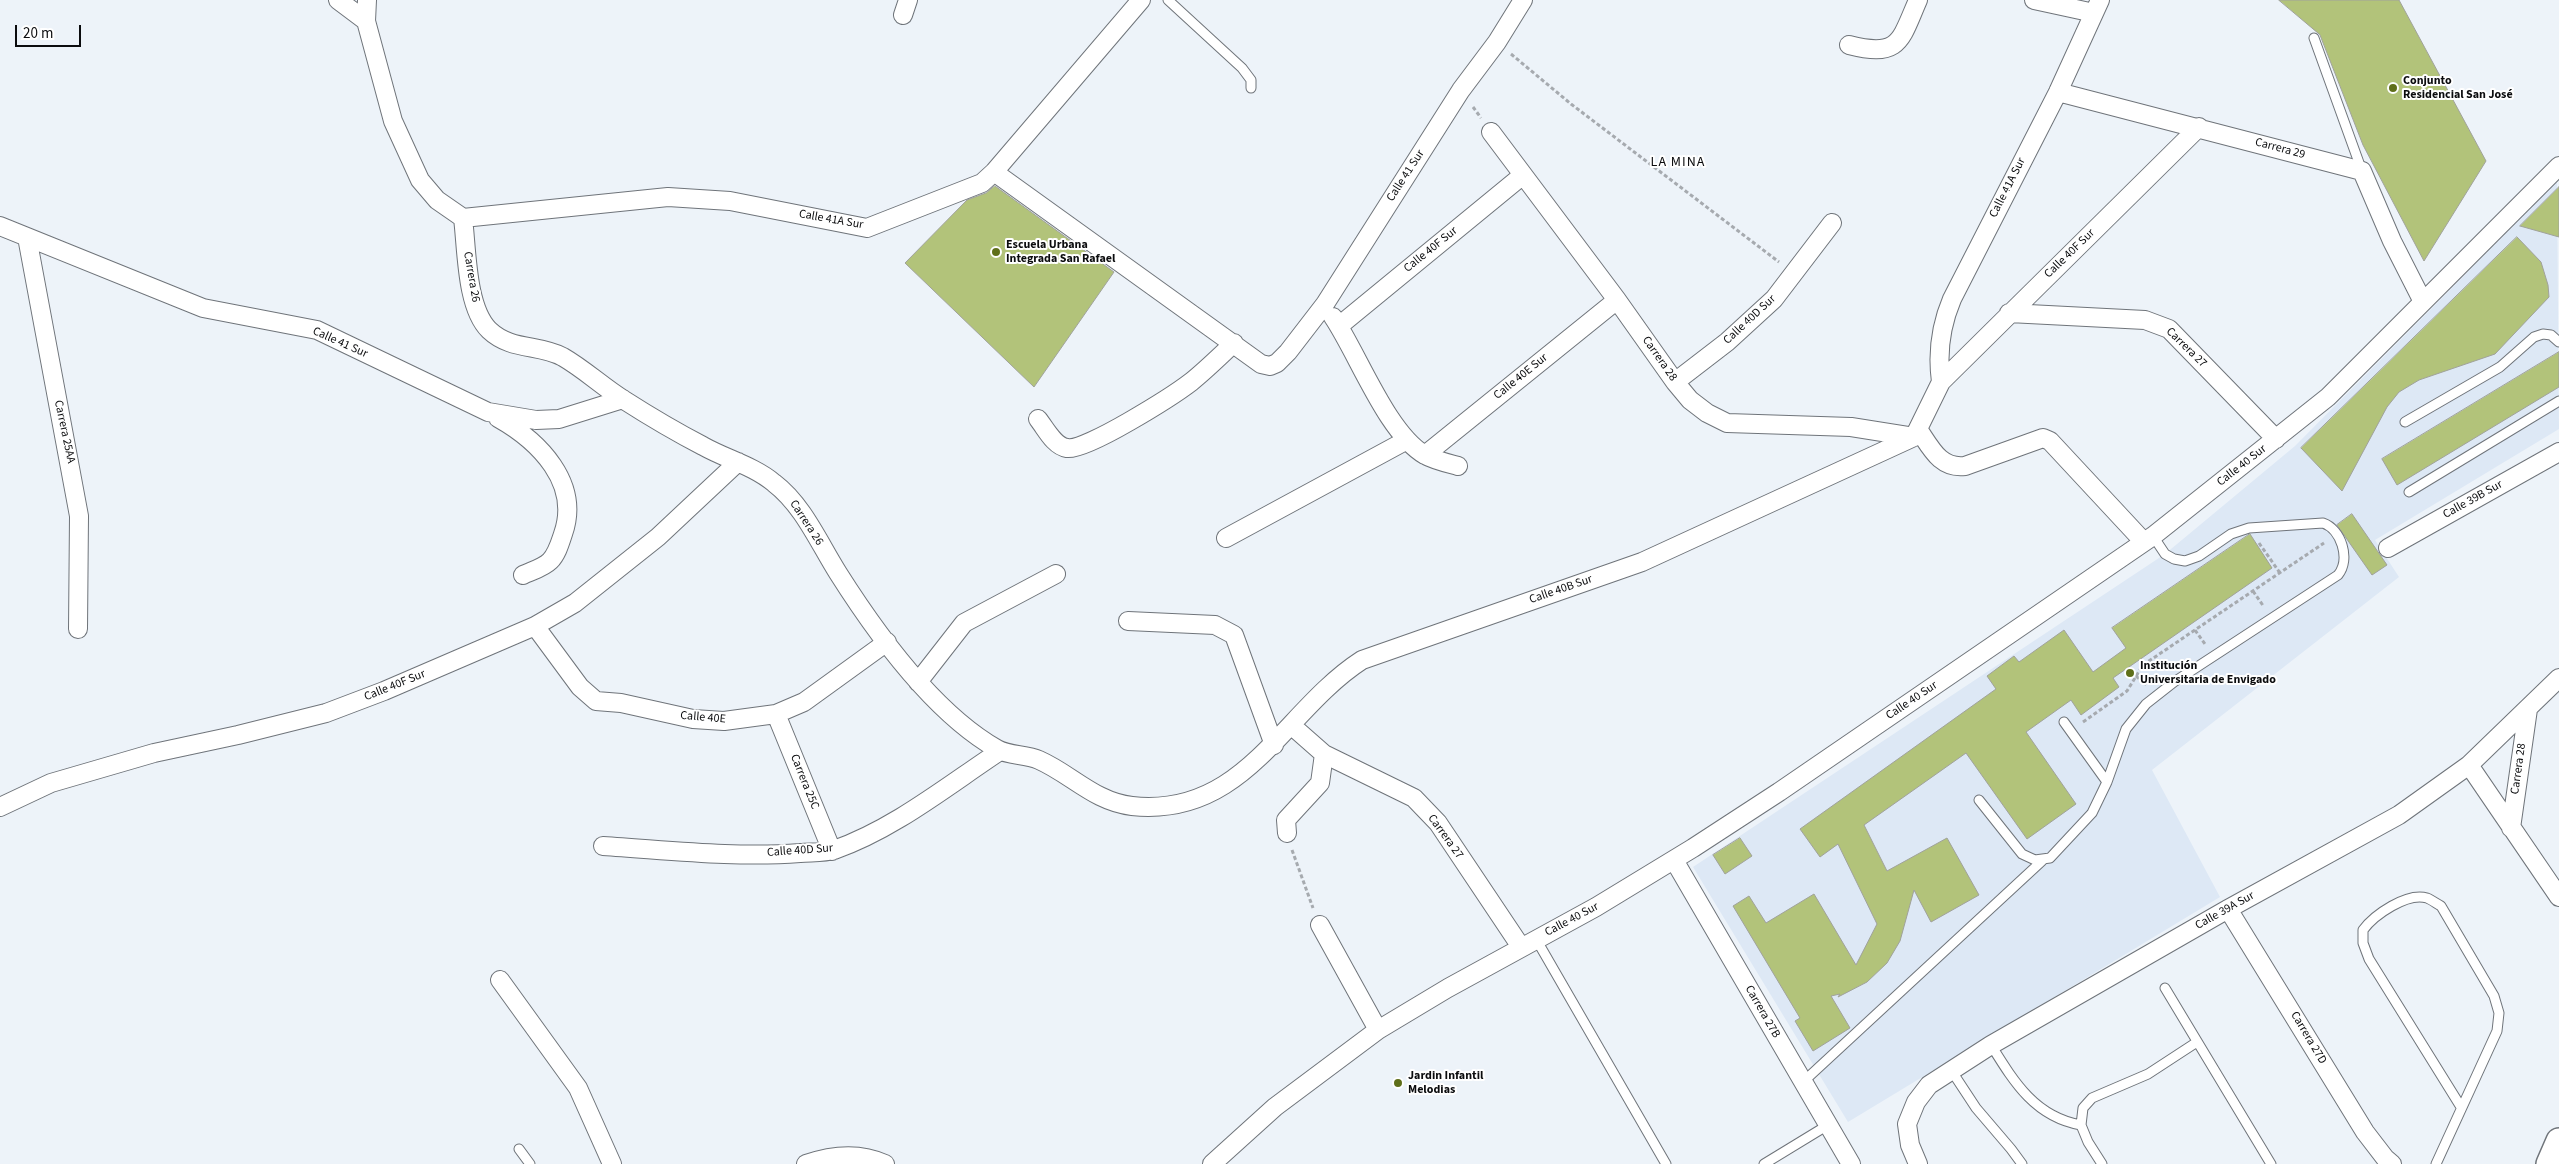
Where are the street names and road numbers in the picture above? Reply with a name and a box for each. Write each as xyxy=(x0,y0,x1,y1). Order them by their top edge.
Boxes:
street label: Carrera 29 xyxy=(2253,135,2307,163)
street label: Calle 41 Sur xyxy=(1384,147,1428,205)
street label: Calle 41A Sur xyxy=(1987,156,2029,220)
street label: Calle 41A Sur xyxy=(798,207,864,233)
street label: Calle 40F Sur xyxy=(1401,224,1461,276)
street label: Calle 40F Sur xyxy=(2042,226,2098,282)
street label: Carrera 26 xyxy=(459,250,483,304)
street label: Calle 40D Sur xyxy=(1721,292,1779,348)
street label: Calle 41 Sur xyxy=(310,324,370,362)
street label: Carrera 27 xyxy=(2163,325,2209,371)
street label: Carrera 28 xyxy=(1638,334,1680,384)
street label: Calle 40E Sur xyxy=(1491,351,1551,403)
street label: Carrera 25AA xyxy=(50,399,78,465)
street label: Calle 40 Sur xyxy=(2214,442,2270,490)
street label: Calle 39B Sur xyxy=(2441,478,2505,522)
street label: Carrera 26 xyxy=(786,498,826,548)
street label: Calle 40B Sur xyxy=(1528,572,1594,608)
street label: Calle 40F Sur xyxy=(362,667,428,705)
street label: Calle 40 Sur xyxy=(1884,679,1940,723)
street label: Calle 40E xyxy=(680,709,726,727)
street label: Carrera 28 xyxy=(2508,743,2530,795)
street label: Carrera 25C xyxy=(786,752,822,812)
street label: Carrera 27 xyxy=(1424,812,1466,862)
street label: Calle 40D Sur xyxy=(766,842,834,860)
street label: Calle 39A Sur xyxy=(2193,889,2257,933)
street label: Calle 40 Sur xyxy=(1543,900,1601,940)
street label: Carrera 27B xyxy=(1741,983,1783,1041)
street label: Carrera 27D xyxy=(2287,1009,2329,1067)

